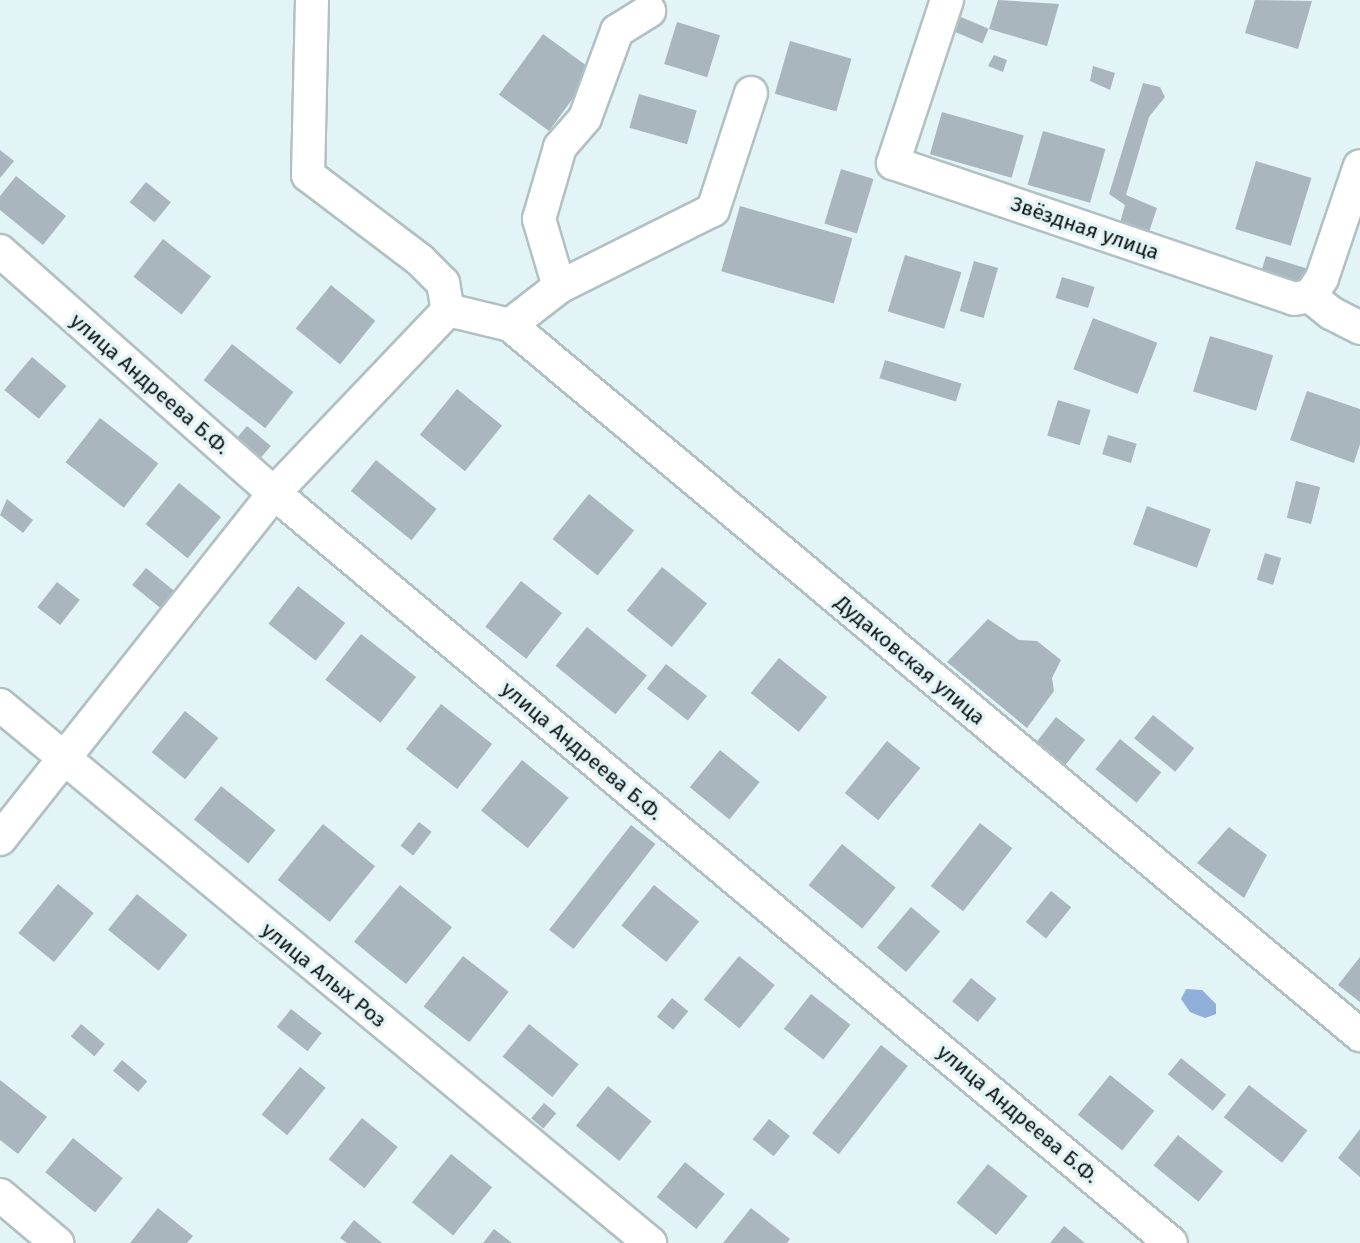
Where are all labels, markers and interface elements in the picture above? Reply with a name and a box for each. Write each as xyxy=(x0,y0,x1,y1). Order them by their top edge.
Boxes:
street label: Звёздная улица xyxy=(1008,191,1162,265)
street label: улица Андреева Б.Ф. xyxy=(65,308,235,460)
street label: Дудаковская улица xyxy=(830,590,990,730)
street label: улица Андреева Б.Ф. xyxy=(496,676,668,826)
street label: улица Алых Роз xyxy=(257,917,391,1033)
street label: улица Андреева Б.Ф. xyxy=(932,1039,1104,1189)

